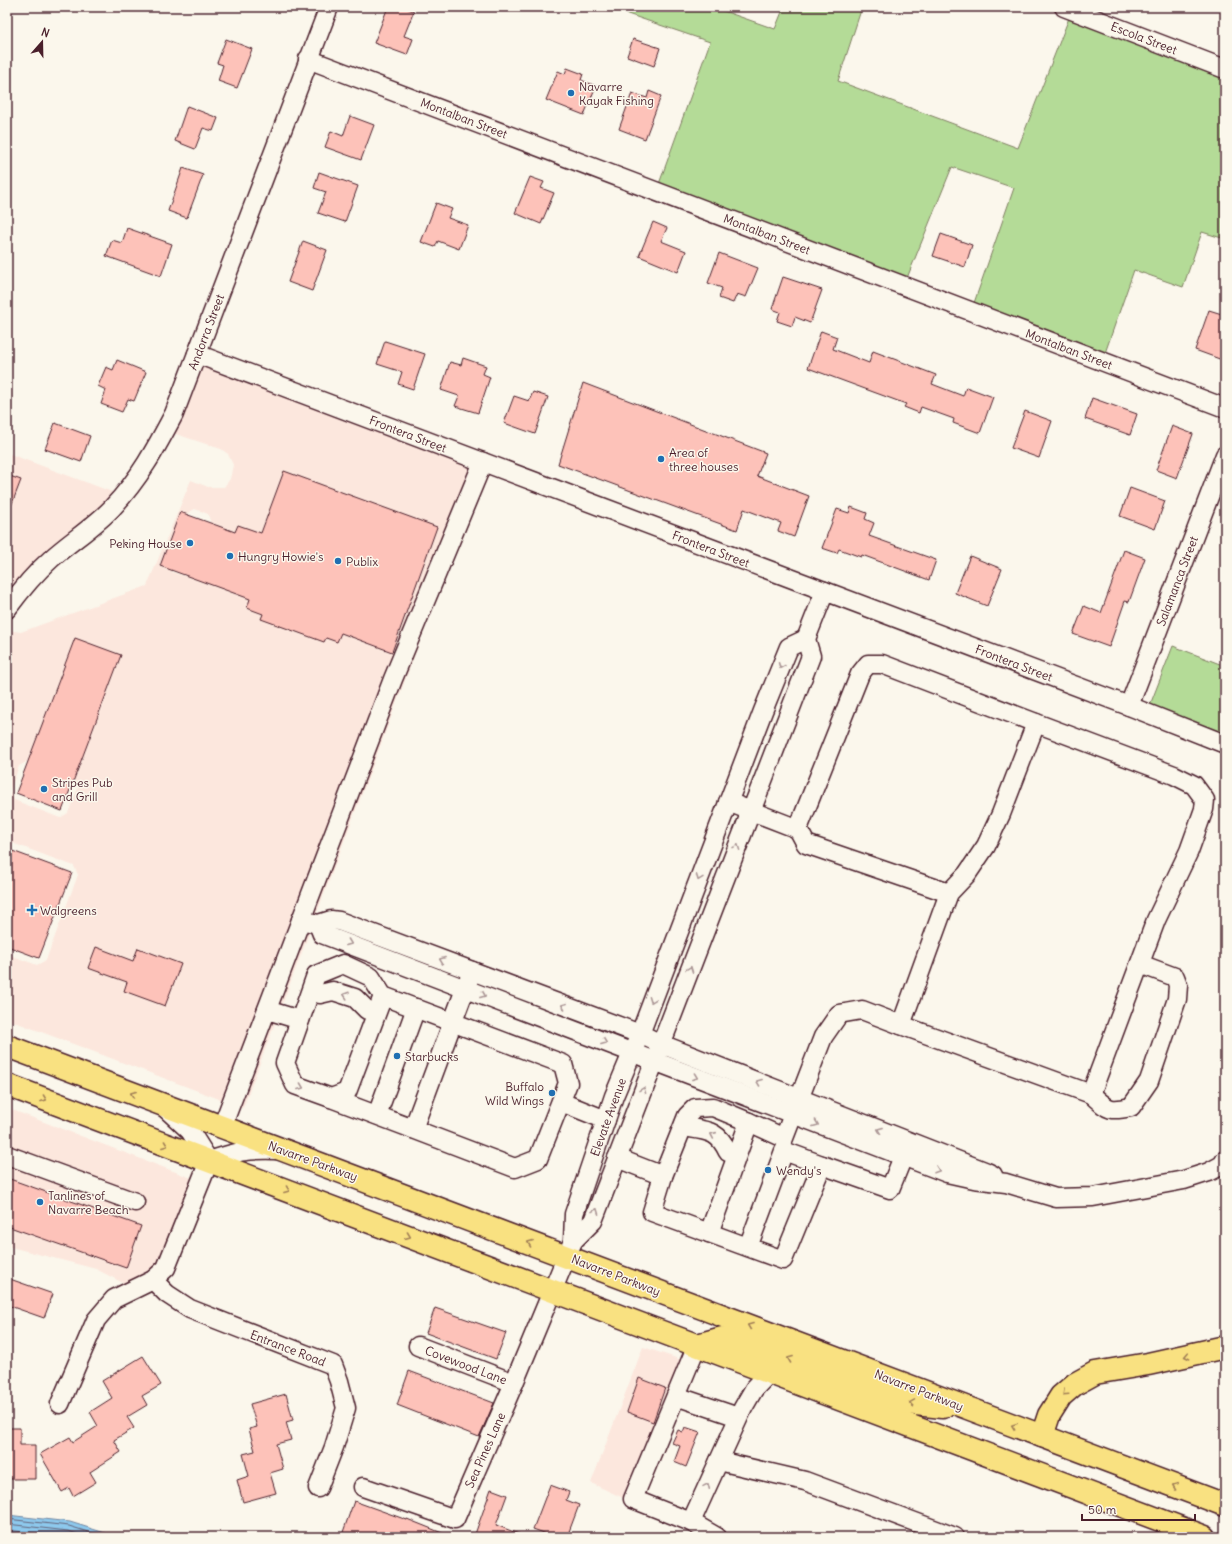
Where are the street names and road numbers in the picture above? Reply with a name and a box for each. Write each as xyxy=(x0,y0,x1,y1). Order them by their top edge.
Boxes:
street label: Escola Street xyxy=(1109,19,1179,57)
street label: Montalban Street xyxy=(418,94,510,142)
street label: Montalban Street xyxy=(721,210,813,258)
street label: Andorra Street xyxy=(185,292,227,372)
street label: Montalban Street xyxy=(1023,325,1115,373)
street label: Frontera Street xyxy=(367,412,449,456)
street label: Frontera Street xyxy=(670,527,752,571)
street label: Salamanca Street xyxy=(1153,534,1201,628)
street label: Frontera Street xyxy=(973,641,1055,685)
street label: Elevate Avenue xyxy=(587,1076,629,1158)
street label: Navarre Parkway xyxy=(266,1138,360,1184)
street label: Navarre Parkway xyxy=(569,1251,663,1299)
street label: Entrance Road xyxy=(248,1327,328,1369)
street label: Covewood Lane xyxy=(423,1343,509,1387)
street label: Navarre Parkway xyxy=(872,1366,966,1414)
street label: Sea Pines Lane xyxy=(462,1410,508,1490)

